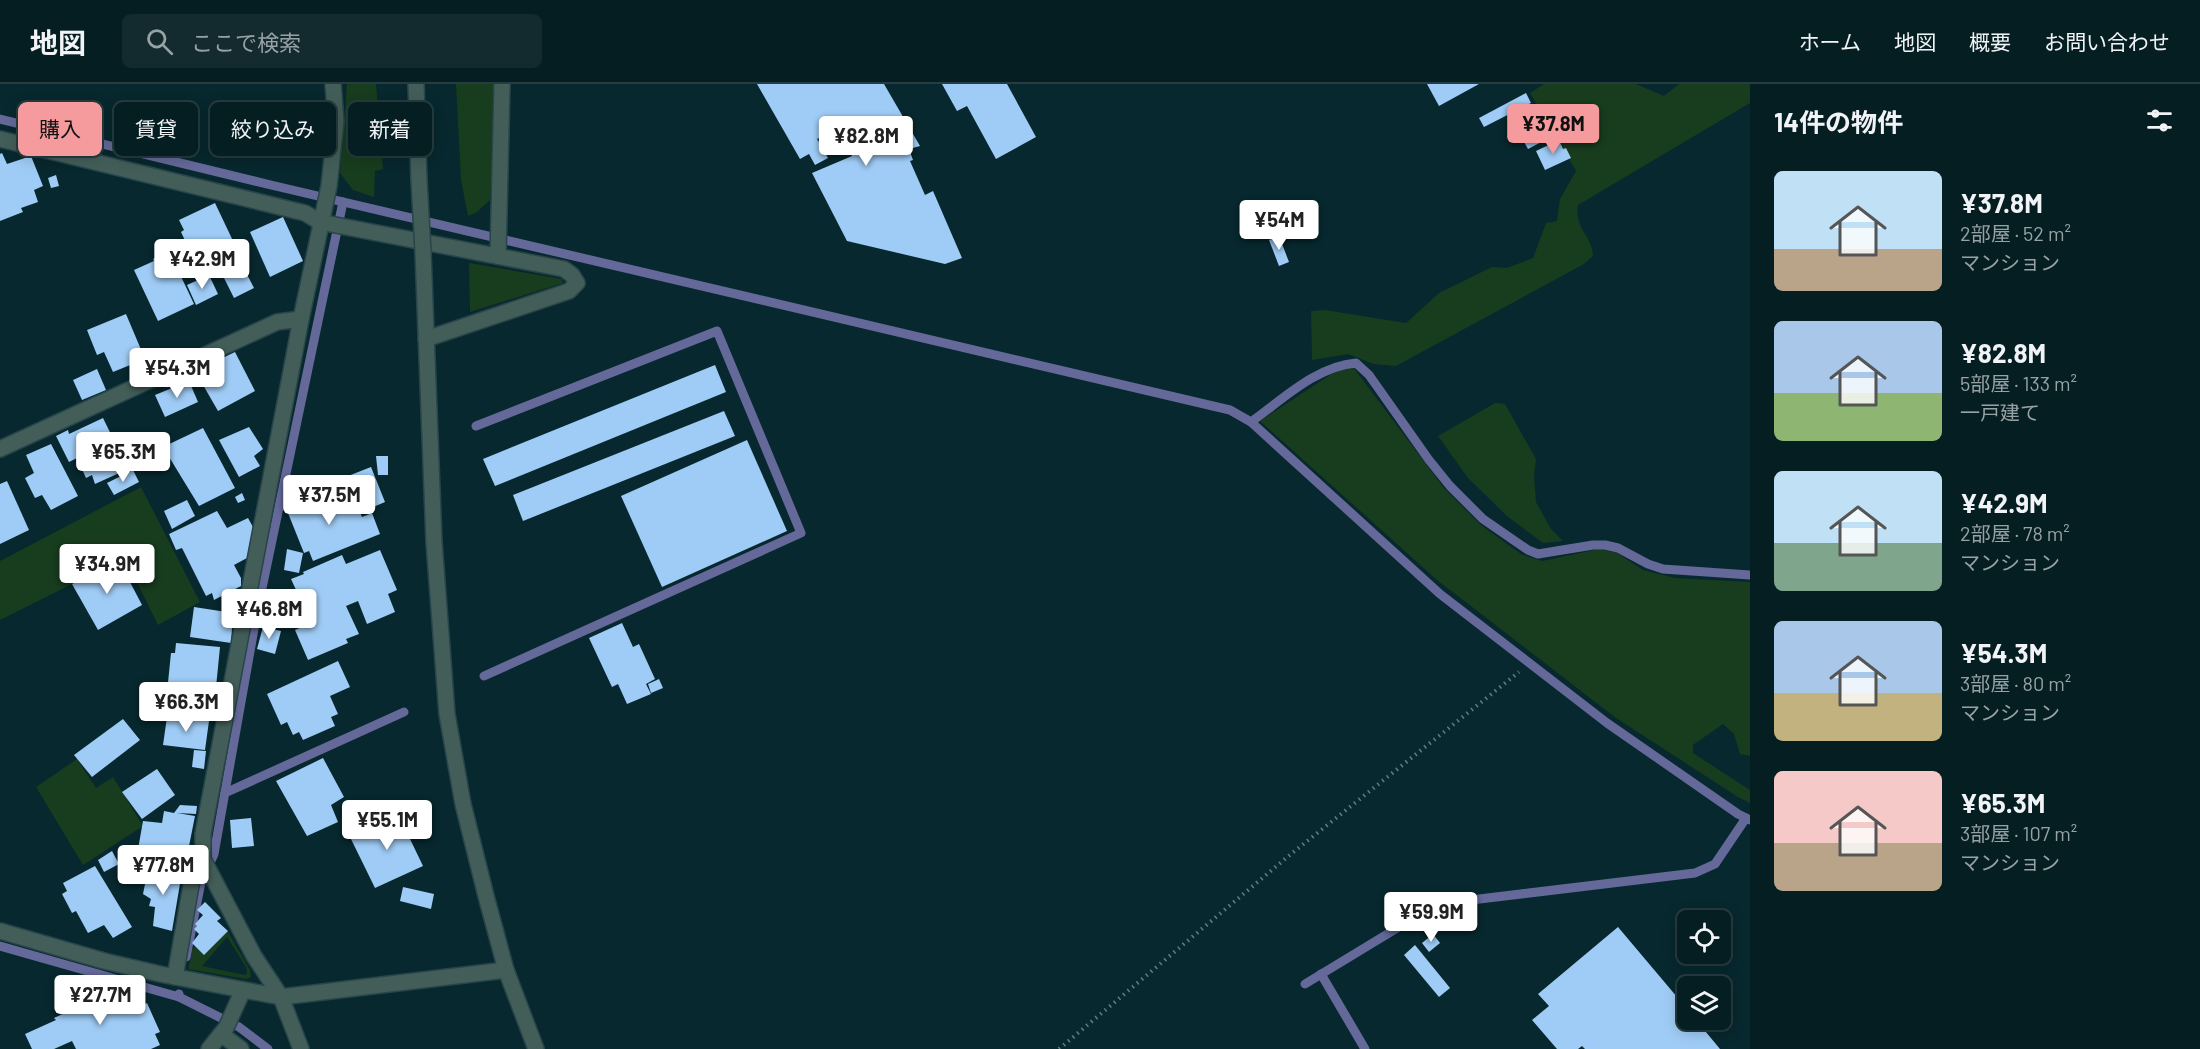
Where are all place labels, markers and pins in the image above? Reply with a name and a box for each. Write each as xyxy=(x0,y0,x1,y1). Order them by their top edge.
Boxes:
pin: ¥37.8M xyxy=(1504,104,1602,155)
pin: ¥82.8M xyxy=(817,116,915,167)
pin: ¥54M xyxy=(1243,200,1315,251)
pin: ¥42.9M xyxy=(153,239,251,290)
pin: ¥54.3M xyxy=(128,348,226,399)
pin: ¥65.3M xyxy=(74,432,172,483)
pin: ¥37.5M xyxy=(280,475,378,526)
pin: ¥34.9M xyxy=(58,544,156,595)
pin: ¥46.8M xyxy=(220,589,318,640)
pin: ¥66.3M xyxy=(137,682,235,733)
pin: ¥55.1M xyxy=(338,800,436,851)
pin: ¥77.8M xyxy=(114,845,212,896)
pin: ¥59.9M xyxy=(1382,892,1480,943)
pin: ¥27.7M xyxy=(51,975,149,1026)

